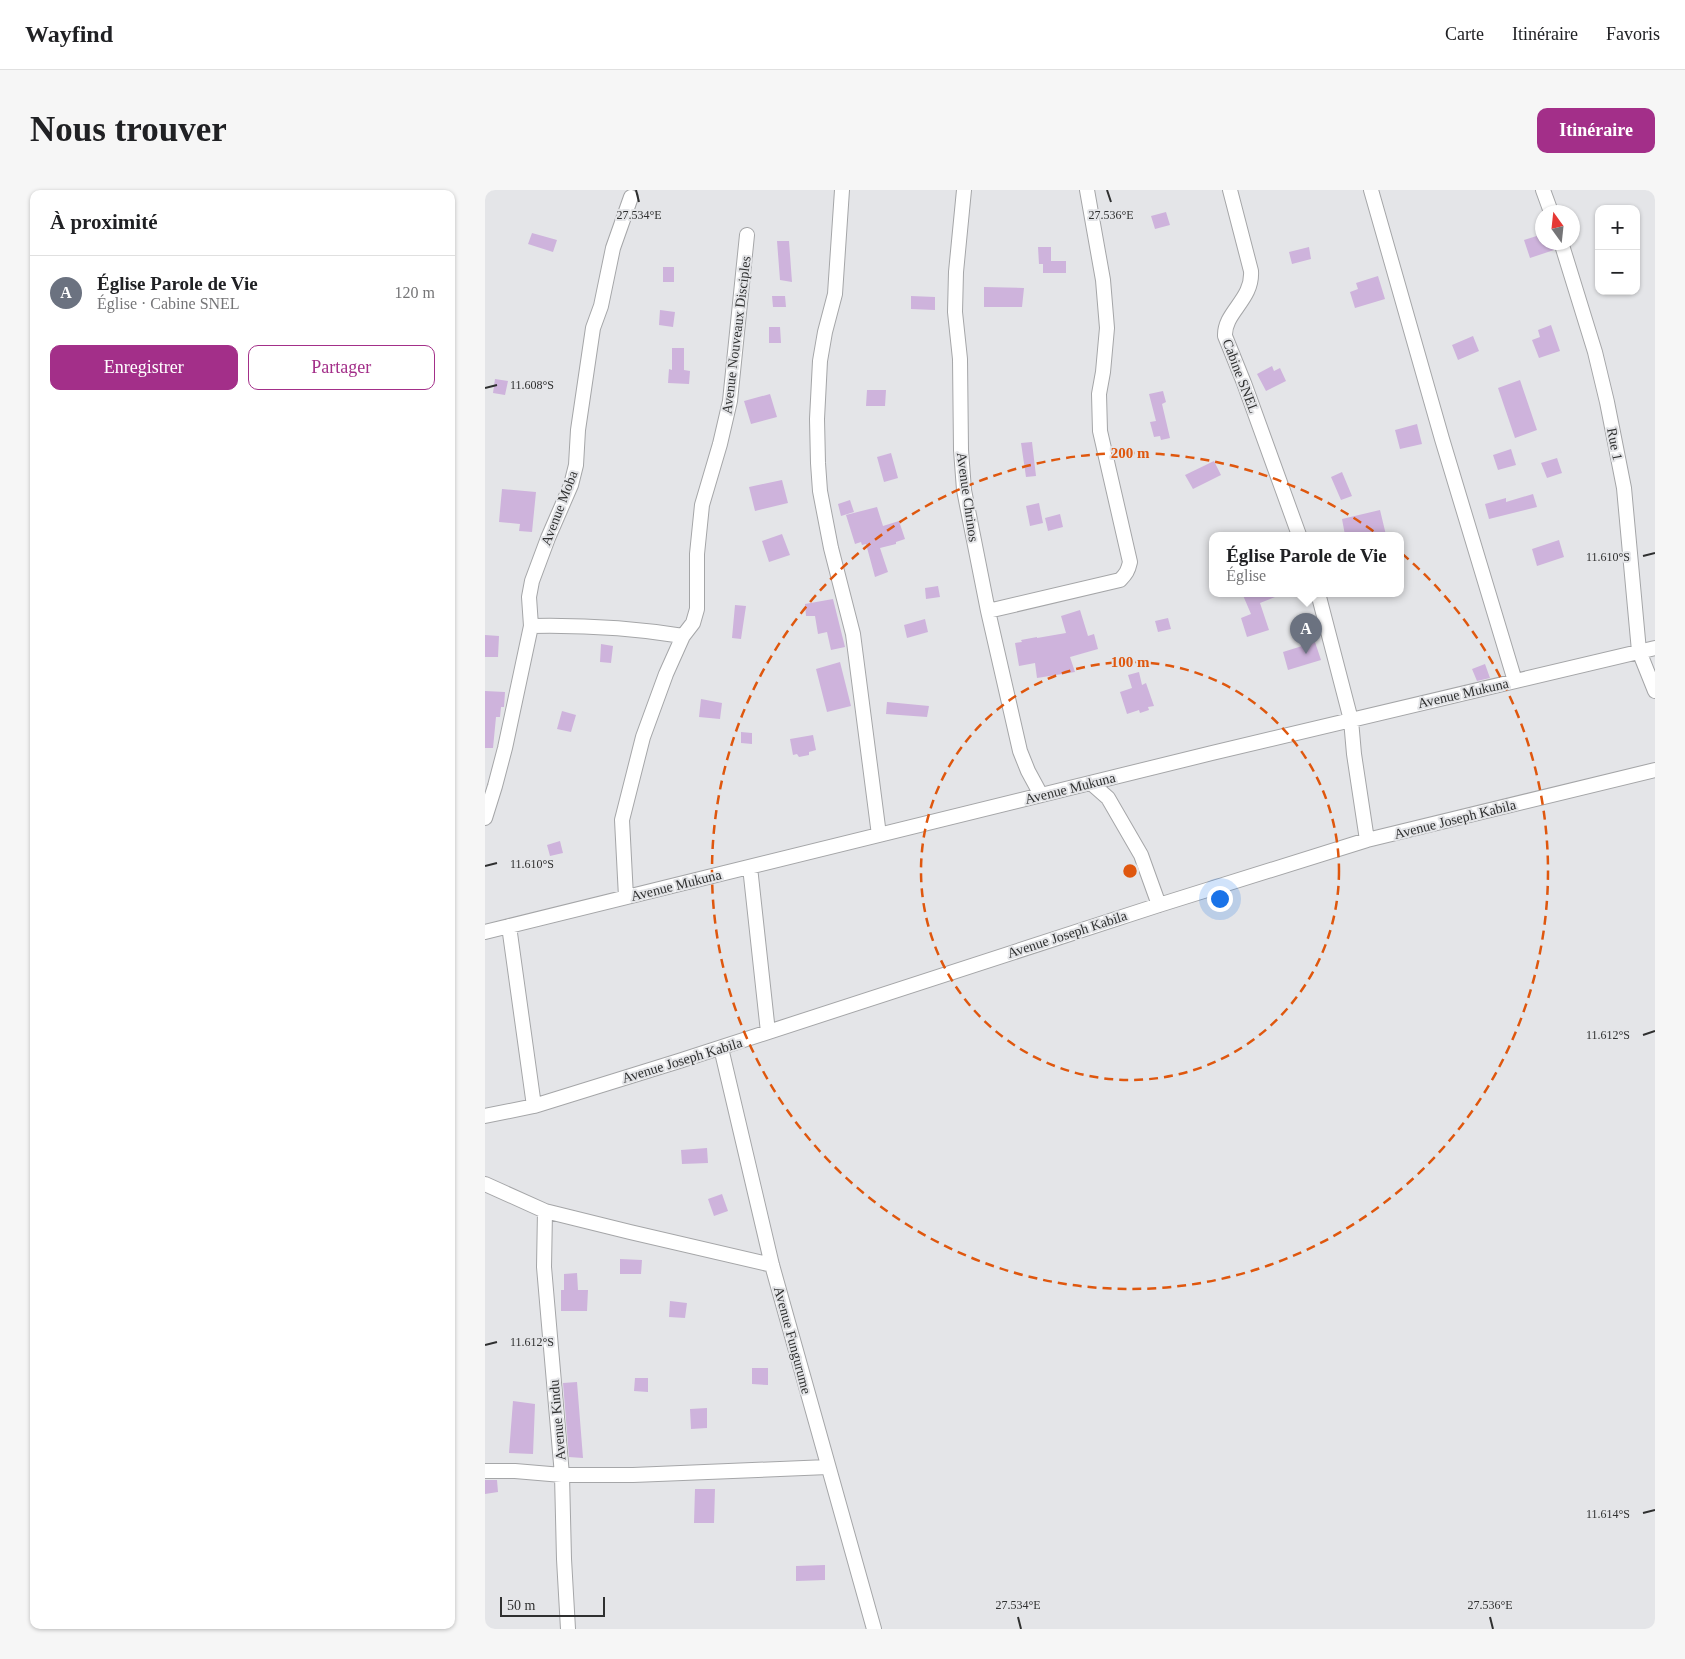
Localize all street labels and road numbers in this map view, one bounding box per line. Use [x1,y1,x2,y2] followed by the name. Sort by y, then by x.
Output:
[719,255,754,415] street label: Avenue Nouveaux Disciples
[1220,337,1262,415] street label: Cabine SNEL
[1604,426,1625,462] street label: Rue 1
[954,451,981,543] street label: Avenue Chrinos
[538,468,581,548] street label: Avenue Moba
[1416,676,1511,711] street label: Avenue Mukuna
[1023,770,1118,807] street label: Avenue Mukuna
[1393,797,1518,842] street label: Avenue Joseph Kabila
[629,867,724,904] street label: Avenue Mukuna
[1005,908,1130,961] street label: Avenue Joseph Kabila
[620,1035,745,1086] street label: Avenue Joseph Kabila
[771,1285,814,1395] street label: Avenue Fungurume
[546,1379,568,1461] street label: Avenue Kindu

